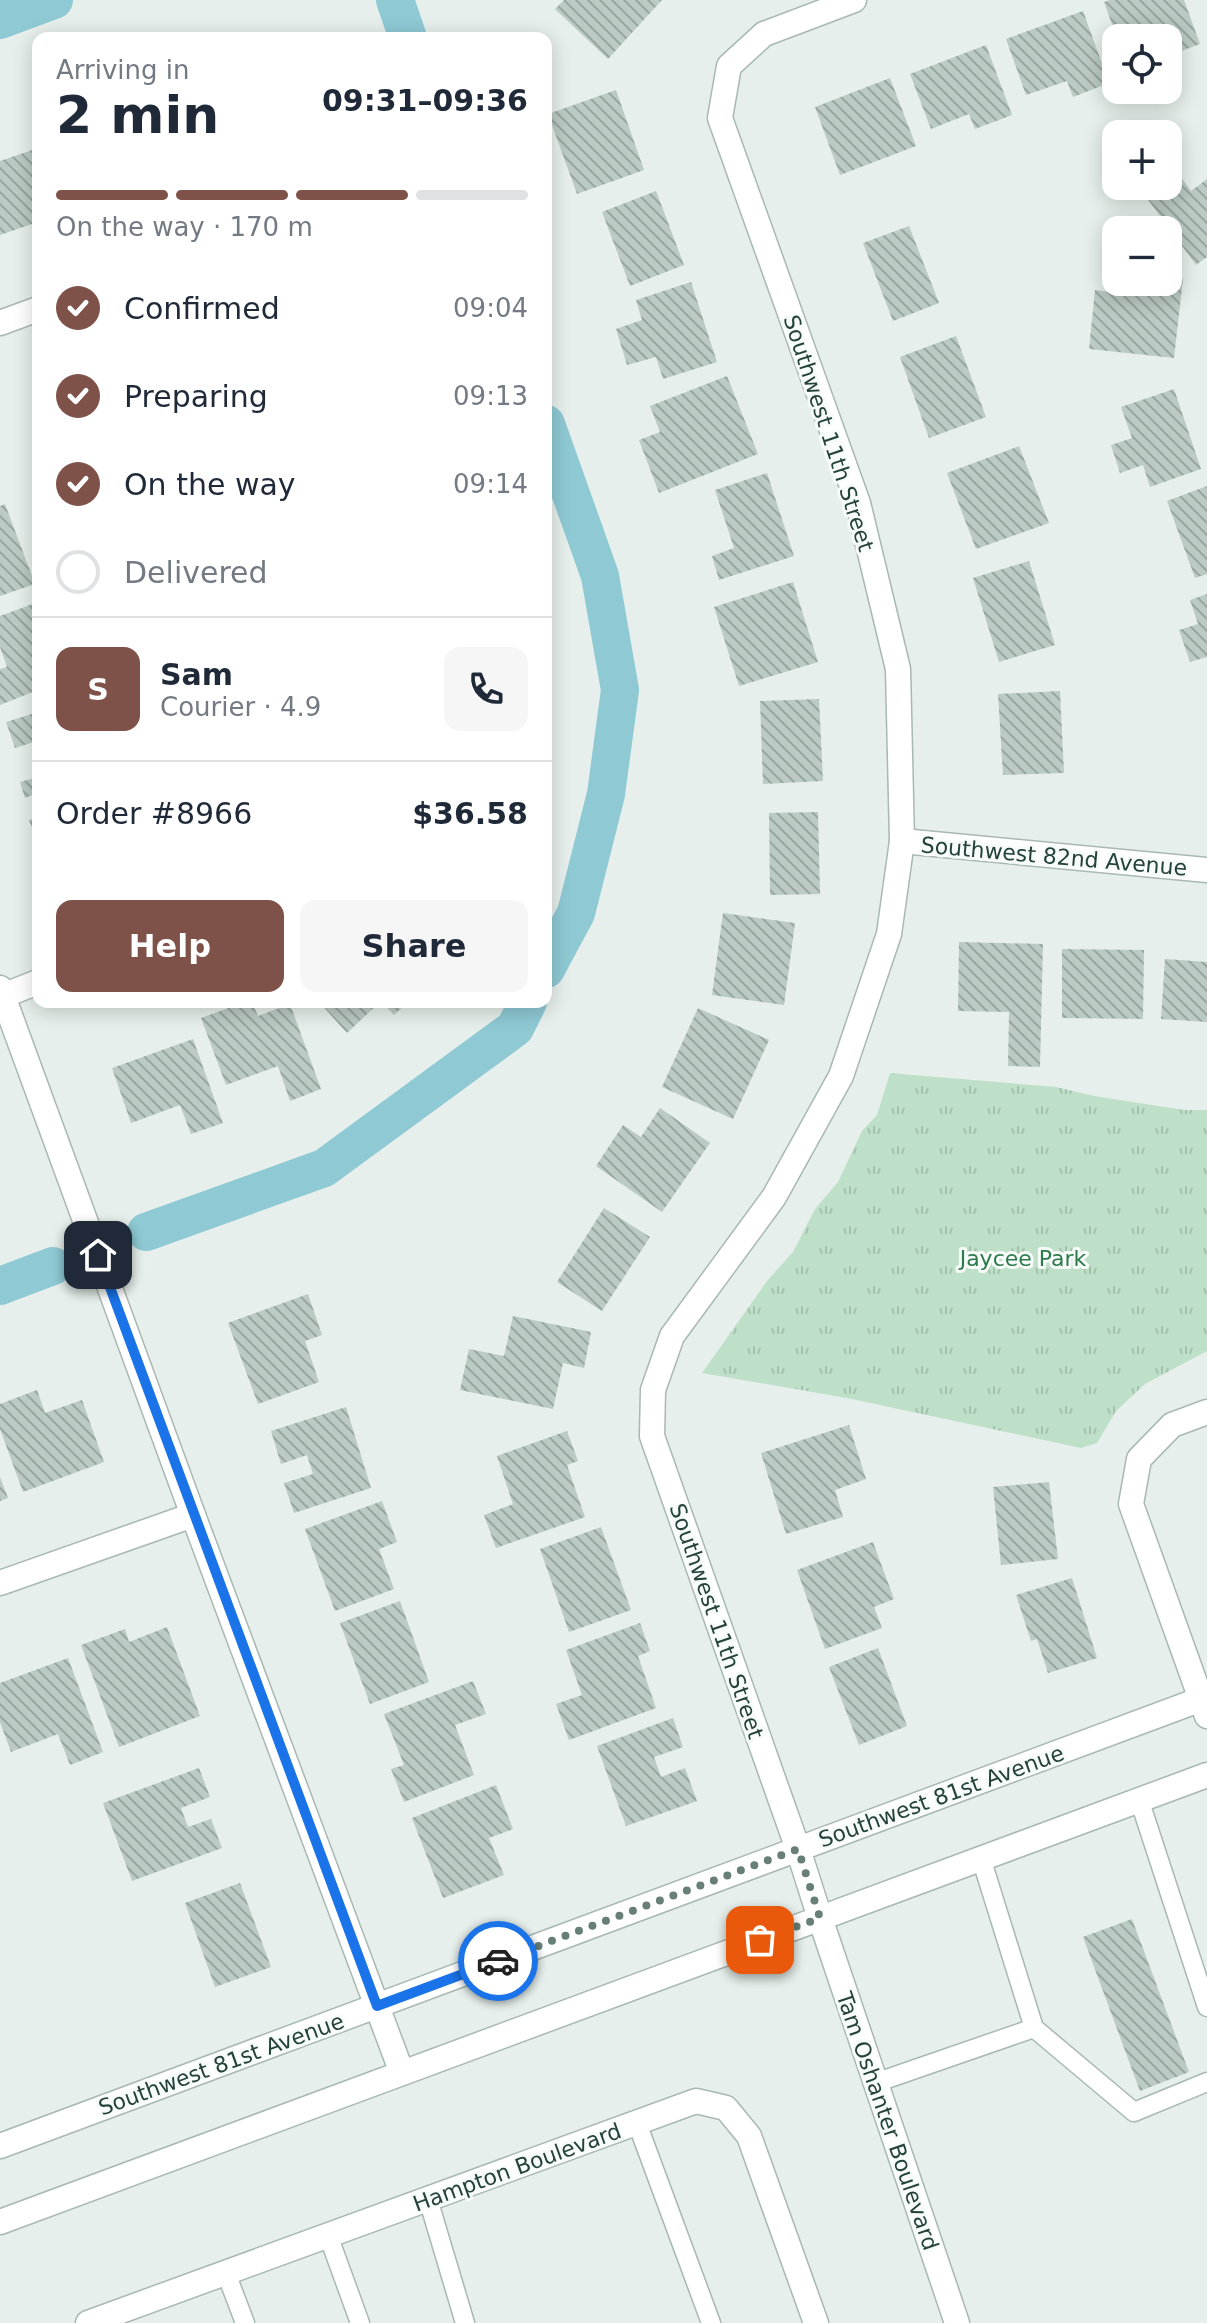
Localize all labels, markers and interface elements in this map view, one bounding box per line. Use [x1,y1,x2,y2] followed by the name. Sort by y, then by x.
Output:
[1102,24,1182,296] map controls
[1102,24,1182,104] button: locate
[56,55,190,85] text: Arriving in
[322,83,528,118] text: 09:31–09:36
[56,85,219,145] text: 2 min
[1102,120,1182,200] button: +
[56,212,313,242] text: On the way · 170 m
[1102,216,1182,296] button: −
[56,286,100,330] icon: check
[124,291,280,326] text: Confirmed
[453,293,528,323] text: 09:04
[778,312,879,555] street label: Southwest 11th Street
[56,374,100,418] icon: check
[124,379,268,414] text: Preparing
[453,381,528,411] text: 09:13
[56,462,100,506] icon: check
[124,467,296,502] text: On the way
[453,469,528,499] text: 09:14
[124,555,268,590] text: Delivered
[444,647,528,731] button: phone
[160,657,233,692] text: Sam
[87,672,109,707] text: S
[160,692,321,722] text: Courier · 4.9
[56,796,252,831] text: Order #8966
[412,796,528,831] text: $36.58
[920,832,1188,881] street label: Southwest 82nd Avenue
[56,900,284,992] button: Help
[300,900,528,992] button: Share
[64,1221,132,1289] pin
[76,1233,120,1277] icon: home
[958,1246,1087,1271] park label: Jaycee Park
[665,1500,769,1742] street label: Southwest 11th Street
[815,1740,1067,1853] street label: Southwest 81st Avenue
[726,1906,794,1974] pin
[738,1918,782,1962] icon: bag
[458,1921,538,2001] courier
[476,1939,520,1983] icon: car
[831,1988,944,2254] street label: Tam Oshanter Boulevard
[95,2008,347,2121] street label: Southwest 81st Avenue
[410,2118,625,2217] street label: Hampton Boulevard

